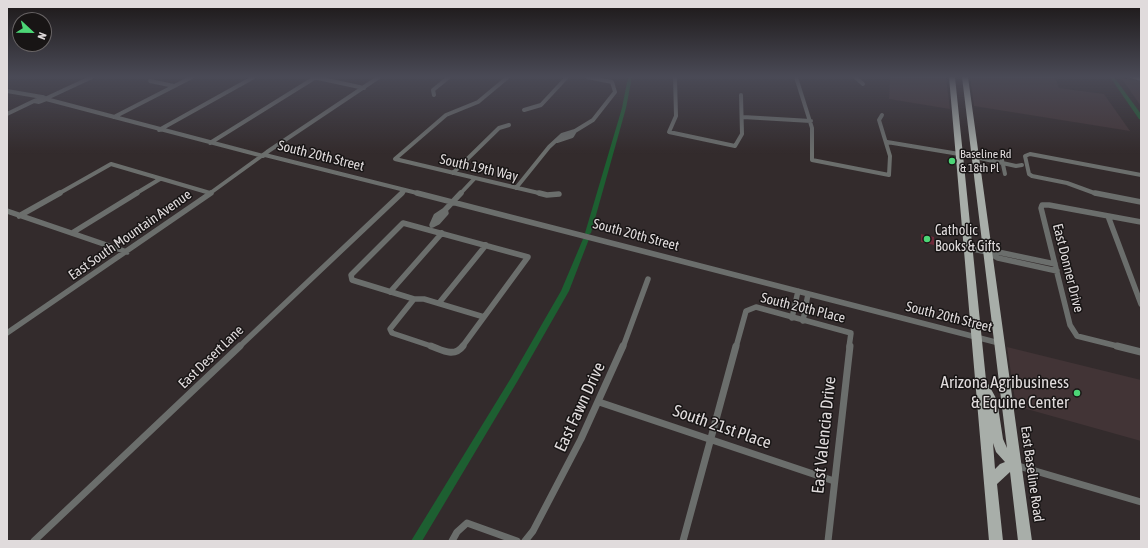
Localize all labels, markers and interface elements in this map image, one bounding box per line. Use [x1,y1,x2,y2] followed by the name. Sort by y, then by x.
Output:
[12,12,52,52] north arrow
[35,31,49,41] text: N
[276,137,366,175] street label: South 20th Street
[960,147,1011,175] place label: Baseline Rd & 18th Pl
[438,151,520,185] street label: South 19th Way
[947,156,957,166] marker: Baseline Rd & 18th Pl
[65,186,195,284] street label: East South Mountain Avenue
[591,215,681,255] street label: South 20th Street
[1049,222,1087,314] street label: East Donner Drive
[935,223,1000,256] place label: Catholic Books & Gifts
[922,234,932,244] marker: Catholic Books & Gifts
[759,289,847,327] street label: South 20th Place
[904,298,994,336] street label: South 20th Street
[175,322,247,392] street label: East Desert Lane
[550,359,610,455] street label: East Fawn Drive
[941,373,1069,413] place label: Arizona Agribusiness & Equine Center
[808,375,840,495] street label: East Valencia Drive
[1072,388,1082,398] marker: Arizona Agribusiness & Equine Center
[670,401,774,453] street label: South 21st Place
[1017,425,1047,523] street label: East Baseline Road

